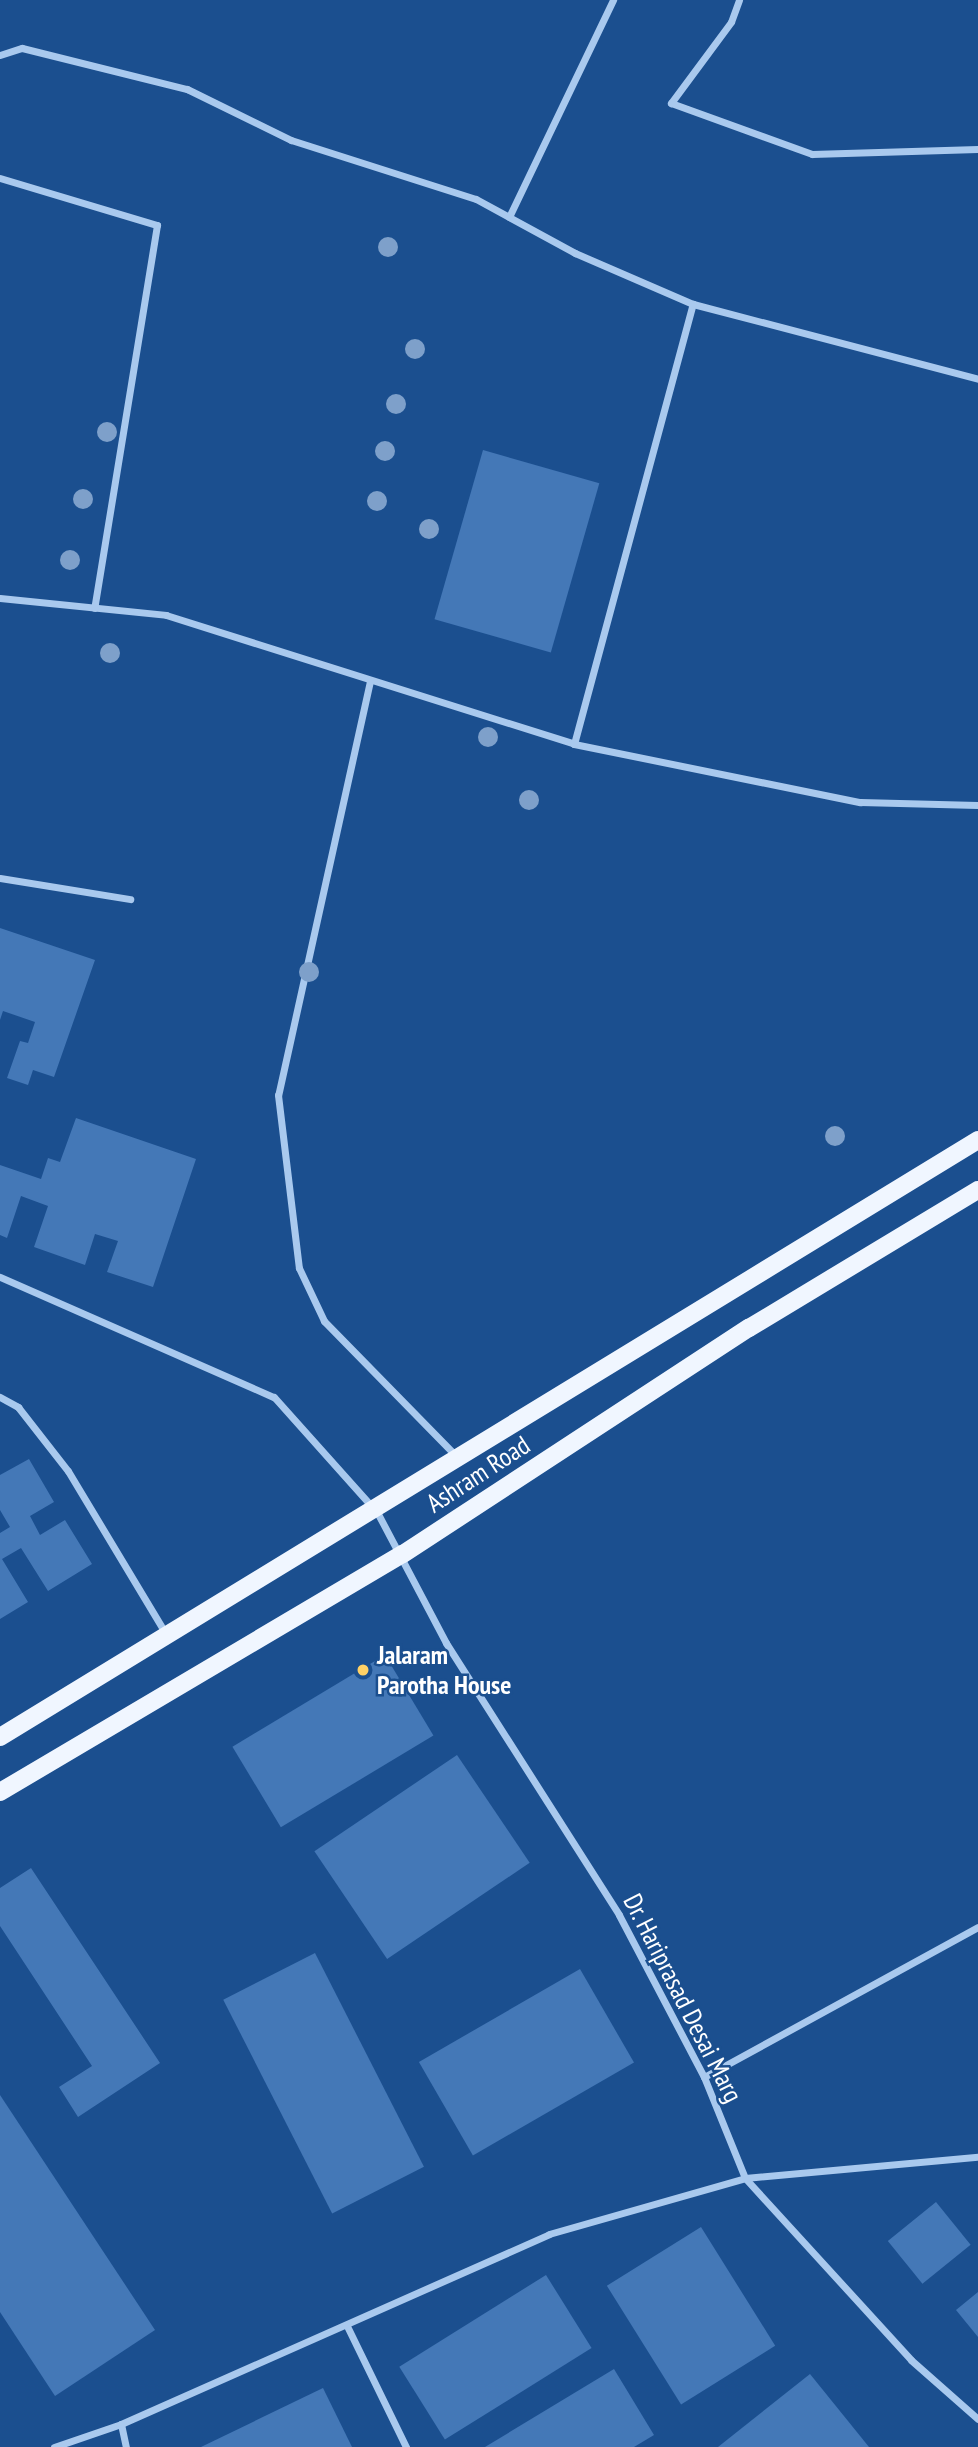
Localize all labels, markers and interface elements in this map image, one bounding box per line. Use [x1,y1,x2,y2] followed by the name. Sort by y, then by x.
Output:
[421,1429,535,1519] street label: Ashram Road
[377,1639,511,1700] place label: Jalaram Parotha House
[355,1662,371,1678] marker: Jalaram Parotha House
[617,1888,749,2108] street label: Dr. Hariprasad Desai Marg

